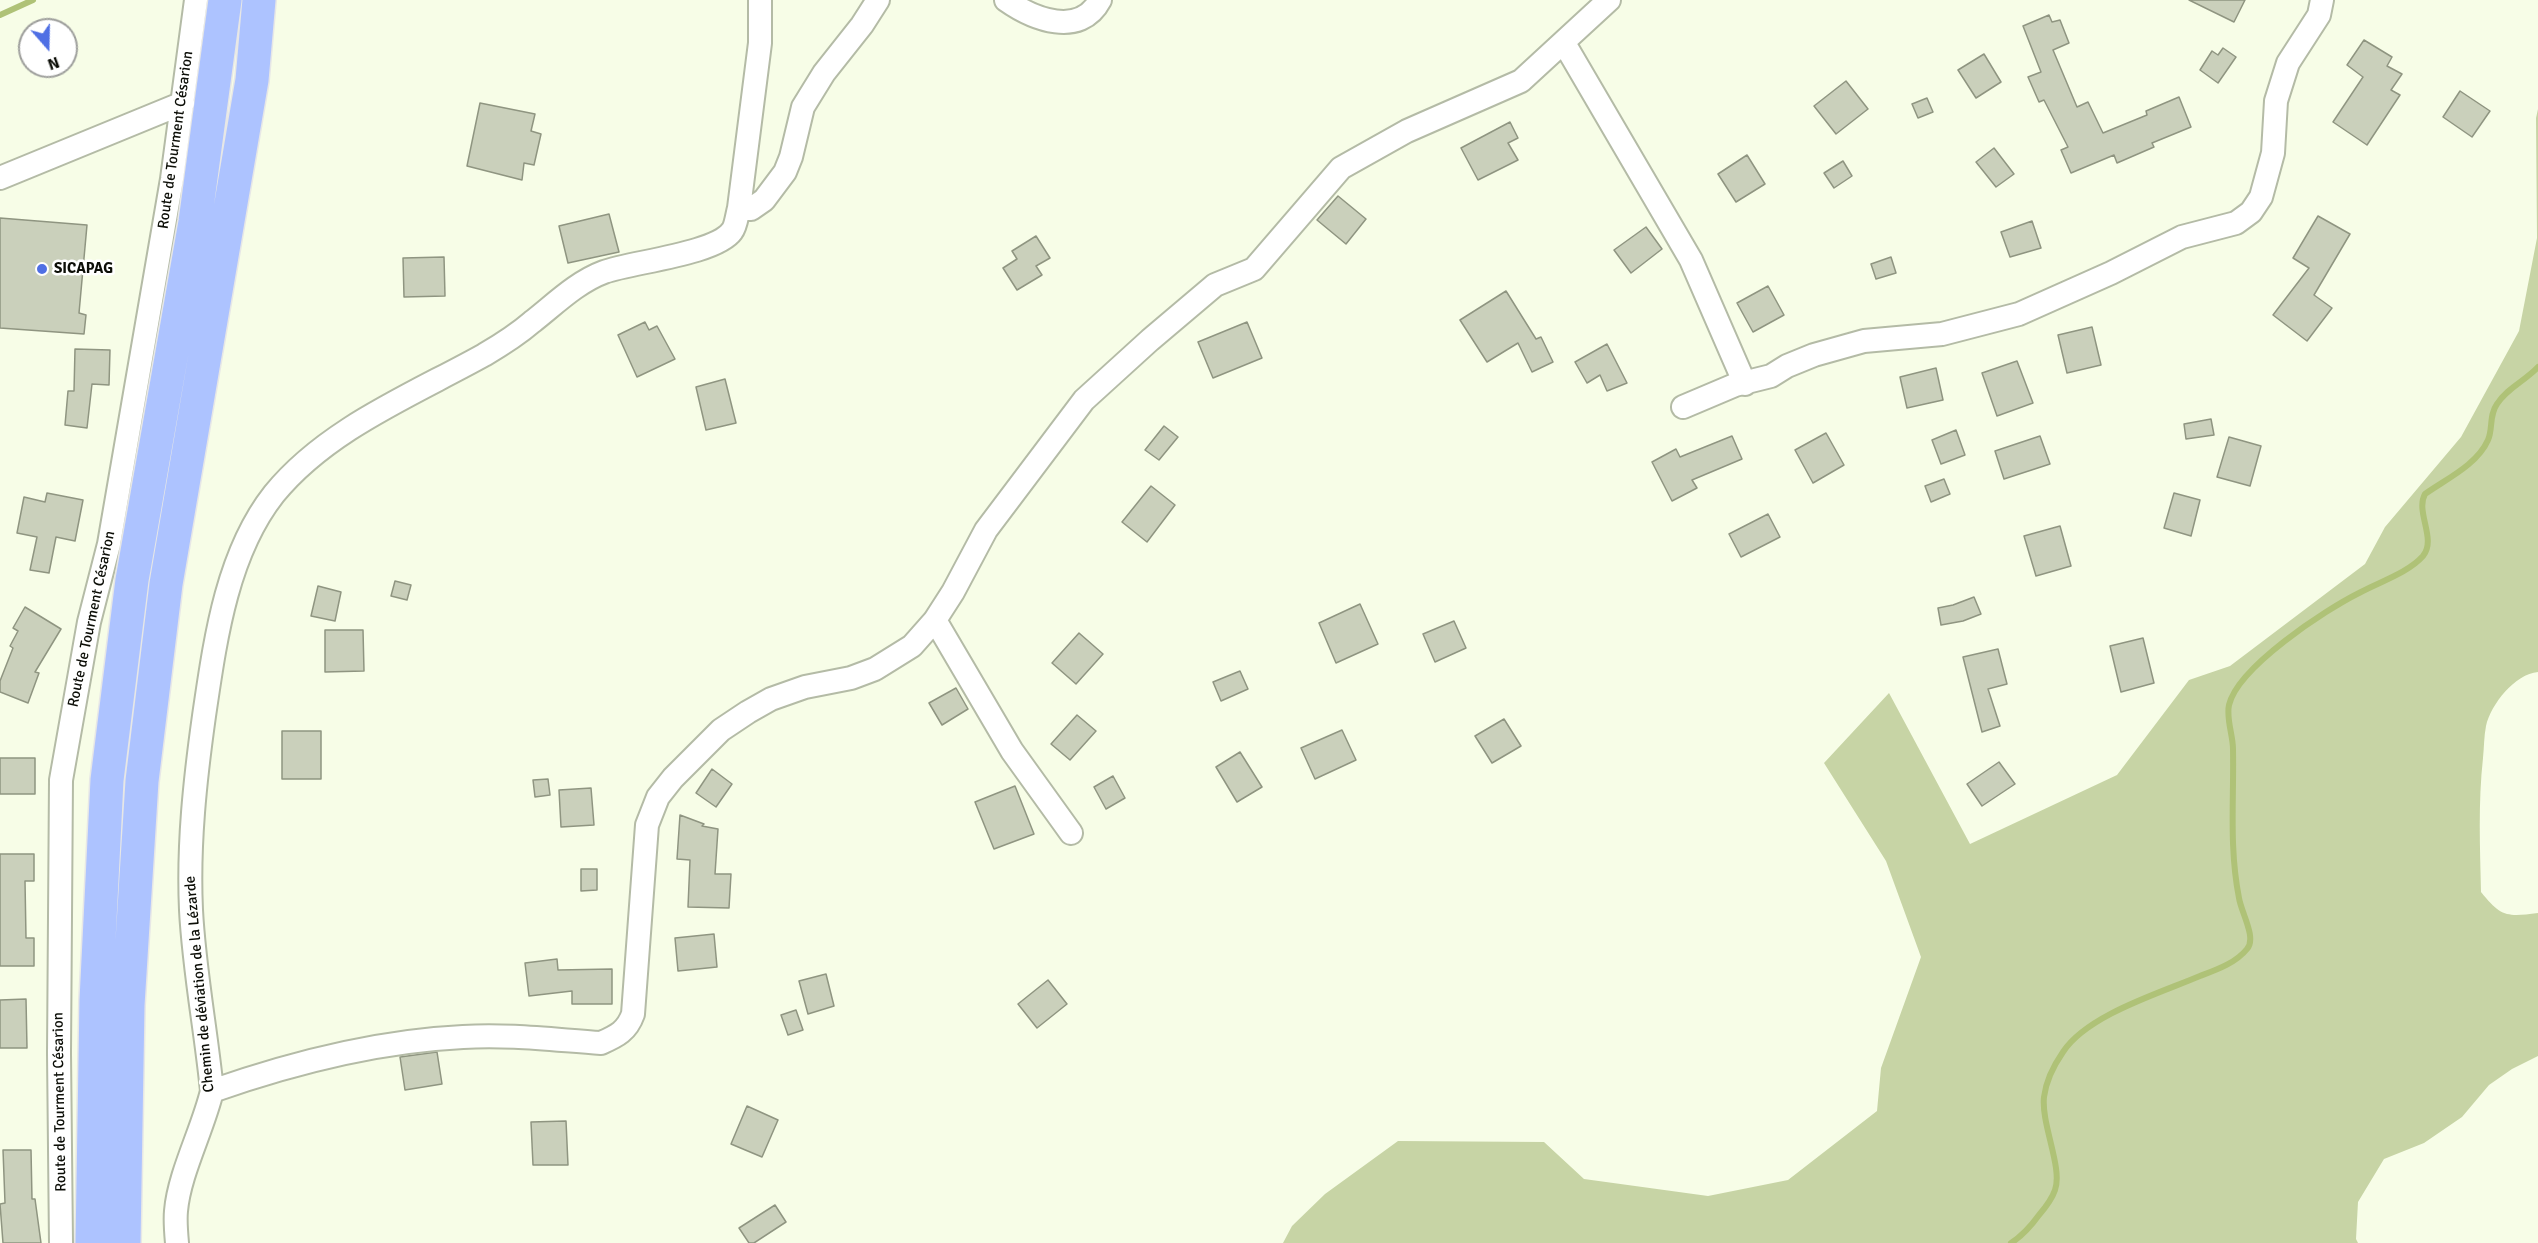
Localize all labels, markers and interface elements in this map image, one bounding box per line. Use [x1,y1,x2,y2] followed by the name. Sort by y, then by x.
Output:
[18,18,78,78] north arrow
[155,50,197,230] street label: Route de Tourment Césarion
[45,52,62,74] text: N
[54,260,113,278] place label: SICAPAG
[35,262,49,276] marker: SICAPAG
[65,529,119,709] street label: Route de Tourment Césarion
[182,875,218,1093] street label: Chemin de déviation de la Lézarde
[49,1012,71,1192] street label: Route de Tourment Césarion

